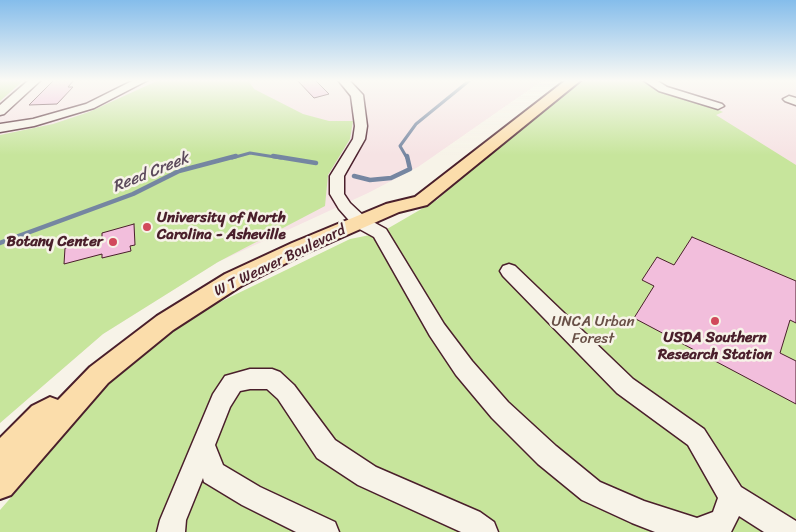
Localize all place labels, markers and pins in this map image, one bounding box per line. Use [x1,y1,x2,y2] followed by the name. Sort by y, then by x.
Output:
[157,209,286,244] place label: University of North Carolina - Asheville
[141,221,153,233] marker: University of North Carolina - Asheville
[7,233,103,251] place label: Botany Center
[107,236,119,248] marker: Botany Center
[709,315,721,327] marker: USDA Southern Research Station
[658,329,772,364] place label: USDA Southern Research Station

